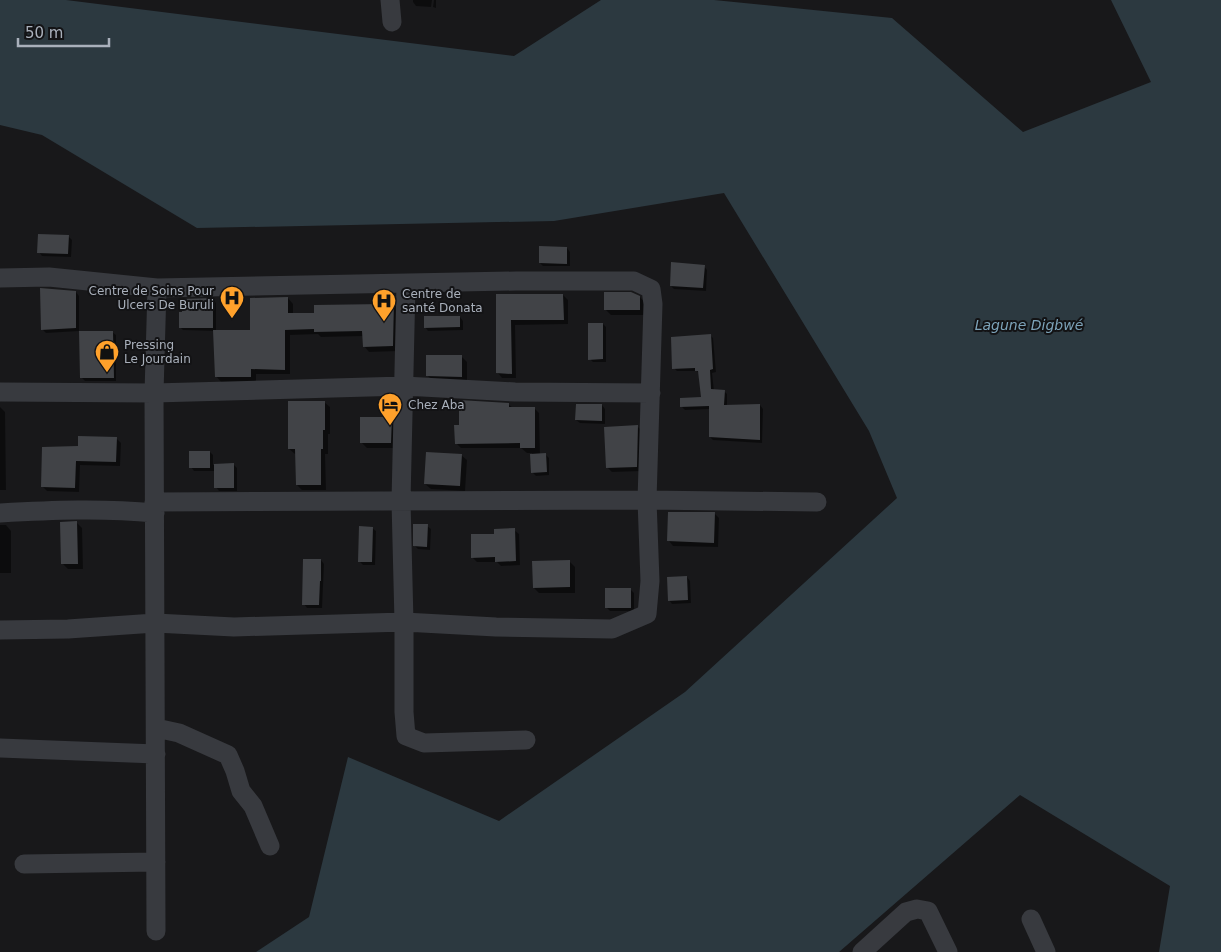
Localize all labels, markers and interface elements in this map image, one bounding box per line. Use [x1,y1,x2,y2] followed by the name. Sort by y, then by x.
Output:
[18,15,109,47] scale bar
[25,24,63,42] text: 50 m
[89,284,214,312] place label: Centre de Soins Pour Ulcers De Buruli
[219,285,245,319] hospital icon: Centre de Soins Pour Ulcers De Buruli
[402,287,483,315] place label: Centre de santé Donata
[371,288,397,322] hospital icon: Centre de santé Donata
[975,317,1084,333] water label: Lagune Digbwé
[124,338,191,366] place label: Pressing Le Jourdain
[94,339,120,373] shop icon: Pressing Le Jourdain
[377,392,403,426] hotel icon: Chez Aba
[408,398,465,412] place label: Chez Aba

